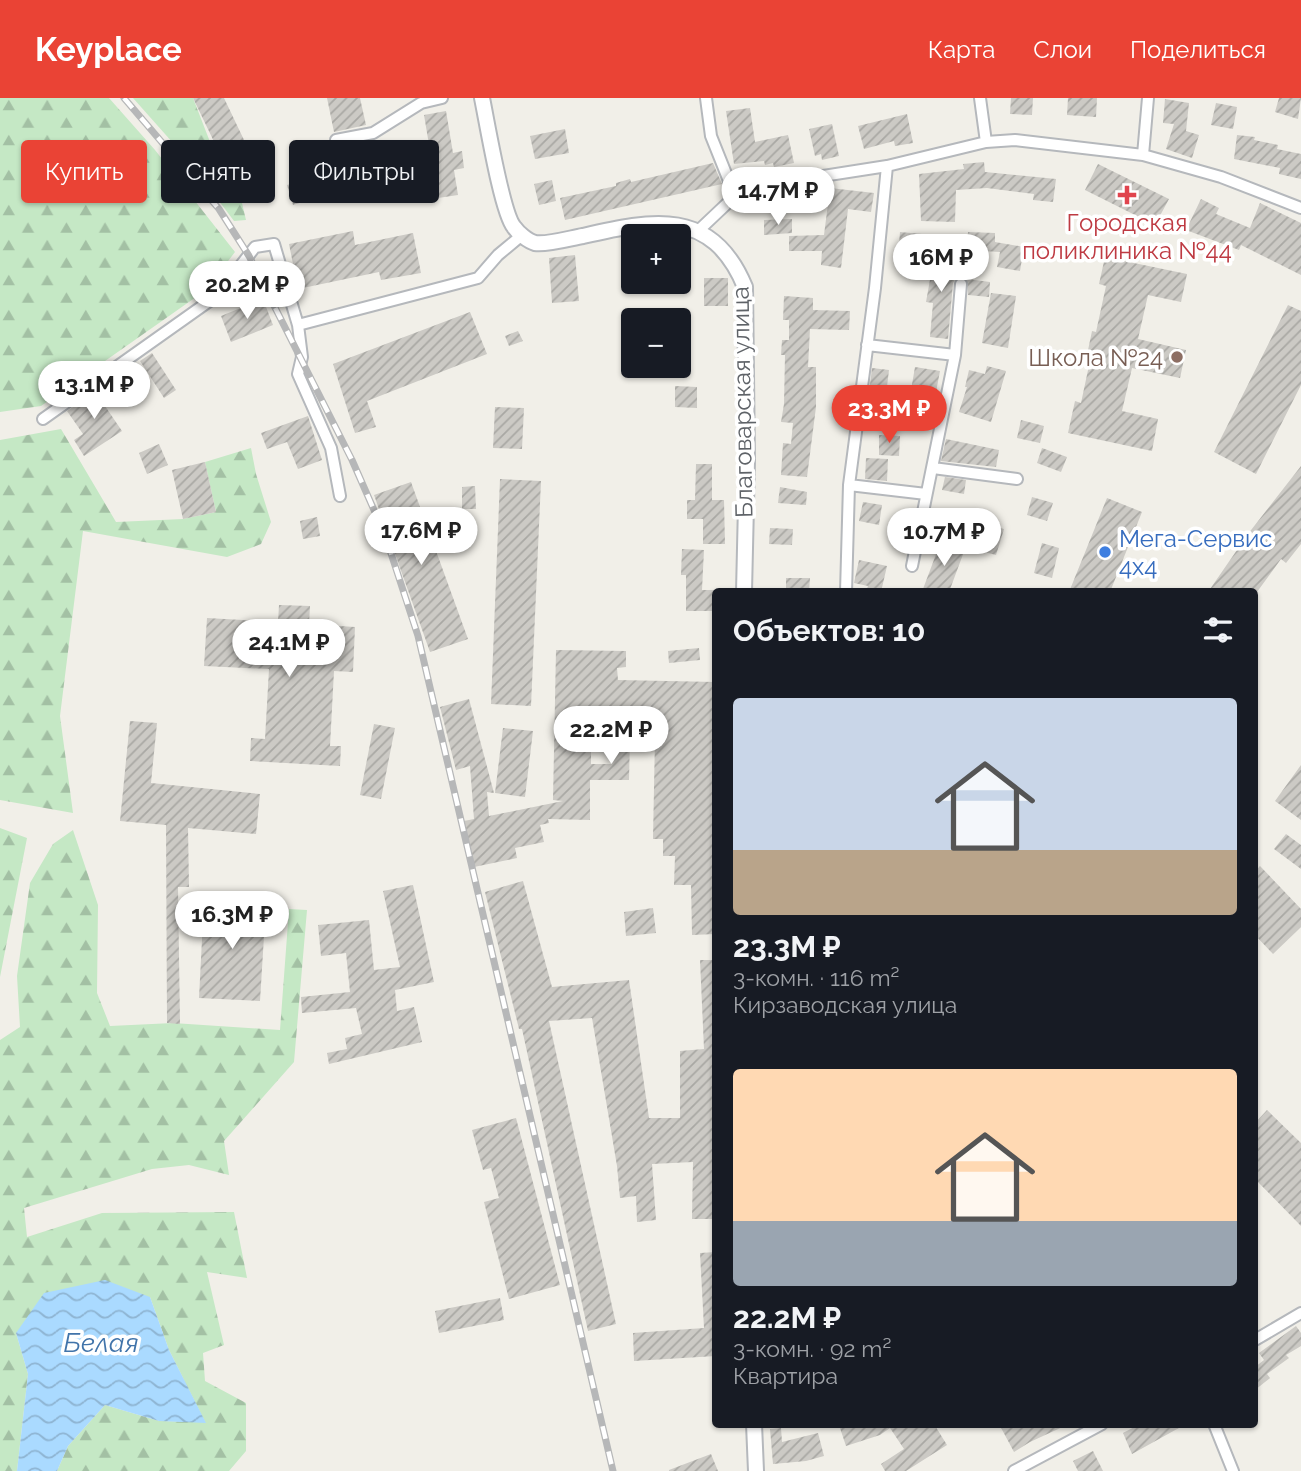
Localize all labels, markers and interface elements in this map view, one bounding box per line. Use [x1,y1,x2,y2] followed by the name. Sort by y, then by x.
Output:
[35,30,182,69] text: Keyplace
[928,35,995,64] text: Карта
[1033,35,1092,64] text: Слои
[1130,35,1266,64] text: Поделиться
[21,140,147,203] chip: Купить
[161,140,275,203] chip: Снять
[289,140,439,203] chip: Фильтры
[713,167,843,227] pin: 14.7M ₽
[738,176,818,203] text: 14.7M ₽
[1117,185,1137,205] marker: Городская поликлиника №44
[1022,208,1232,265] place label: Городская поликлиника №44
[621,224,691,378] map controls
[621,224,691,294] button: +
[892,234,990,294] pin: 16M ₽
[909,243,973,270] text: 16M ₽
[182,262,312,321] pin: 20.2M ₽
[205,270,289,297] text: 20.2M ₽
[725,286,759,518] street label: Благоварская улица
[621,308,691,378] button: −
[1028,343,1163,372] place label: Школа №24
[1169,349,1185,365] marker: Школа №24
[29,362,159,421] pin: 13.1M ₽
[54,370,134,397] text: 13.1M ₽
[824,386,954,445] pin: 23.3M ₽
[848,394,930,421] text: 23.3M ₽
[356,508,486,567] pin: 17.6M ₽
[879,508,1009,568] pin: 10.7M ₽
[381,516,461,543] text: 17.6M ₽
[903,517,985,544] text: 10.7M ₽
[1119,524,1273,581] place label: Мега-Сервис 4х4
[1097,544,1113,560] marker: Мега-Сервис 4х4
[1199,611,1237,649] icon: filters
[733,613,925,648] text: Объектов: 10
[224,620,354,679] pin: 24.1M ₽
[248,628,330,655] text: 24.1M ₽
[546,706,676,766] pin: 22.2M ₽
[570,715,652,742] text: 22.2M ₽
[922,743,1048,869] icon: home
[167,892,297,951] pin: 16.3M ₽
[191,900,273,927] text: 16.3M ₽
[733,929,841,964] text: 23.3M ₽
[733,964,899,991] text: 3-комн. · 116 m²
[733,991,957,1018] text: Кирзаводская улица
[922,1114,1048,1240] icon: home
[733,1300,841,1335] text: 22.2M ₽
[64,1328,138,1358] water label: Белая
[733,1335,891,1362] text: 3-комн. · 92 m²
[733,1362,838,1389] text: Квартира

